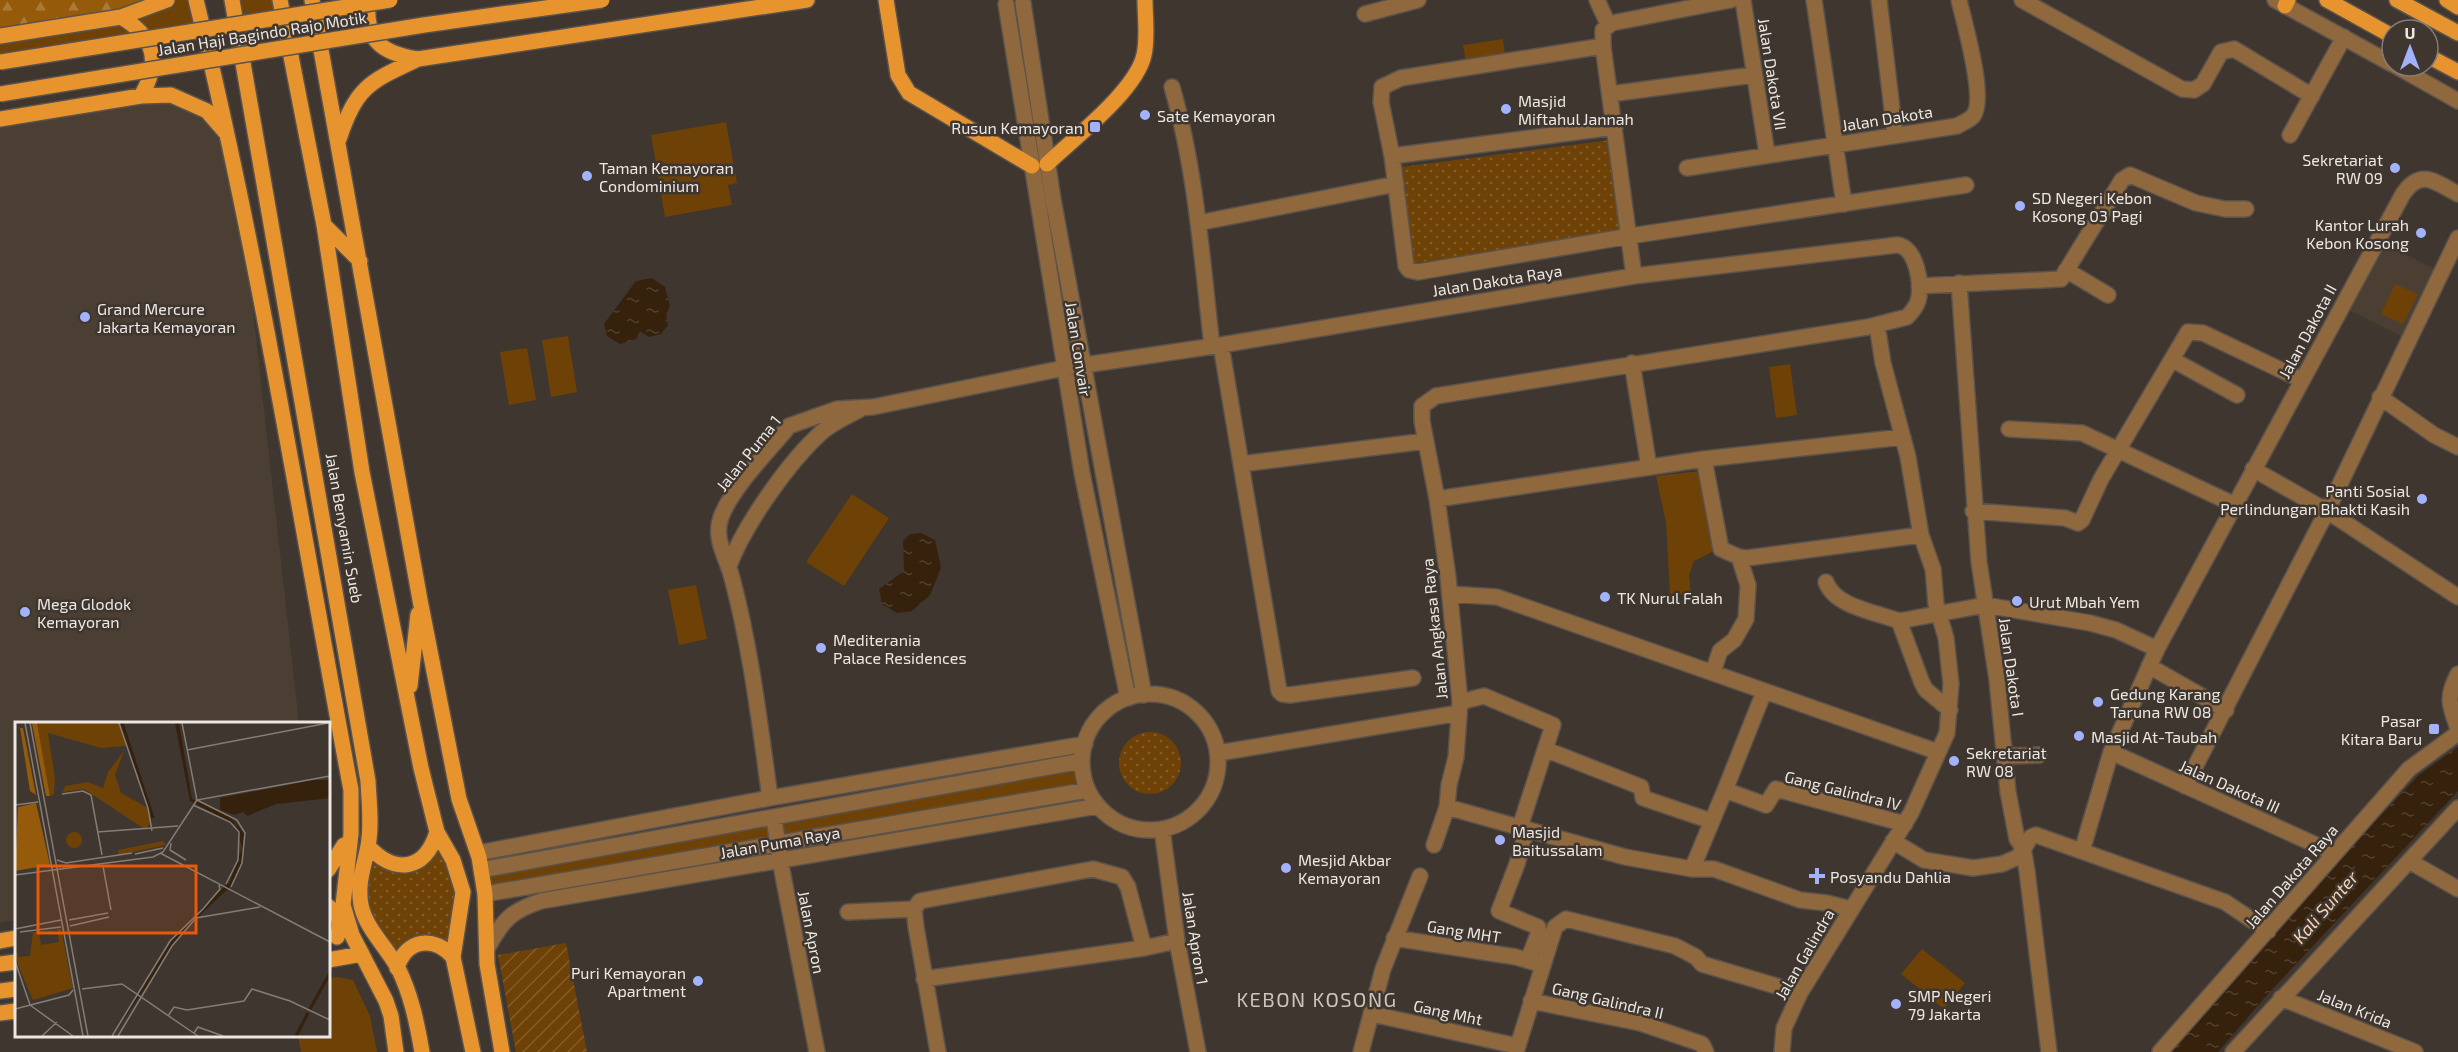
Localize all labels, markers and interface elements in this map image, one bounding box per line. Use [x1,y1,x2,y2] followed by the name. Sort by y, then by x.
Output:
[156,7,368,60] street label: Jalan Haji Bagindo Rajo Motik
[1755,17,1791,131] street label: Jalan Dakota VII
[2380,18,2440,78] north arrow
[2405,23,2415,42] text: U
[1518,91,1634,128] place label: Masjid Miftahul Jannah
[1840,101,1934,135] street label: Jalan Dakota
[1499,102,1513,116] marker: Masjid Miftahul Jannah
[1157,106,1276,125] place label: Sate Kemayoran
[1138,108,1152,122] marker: Sate Kemayoran
[951,118,1083,137] place label: Rusun Kemayoran
[1088,120,1102,134] marker: Rusun Kemayoran
[2302,150,2383,187] place label: Sekretariat RW 09
[599,158,734,195] place label: Taman Kemayoran Condominium
[2388,161,2402,175] marker: Sekretariat RW 09
[580,169,594,183] marker: Taman Kemayoran Condominium
[2032,188,2152,225] place label: SD Negeri Kebon Kosong 03 Pagi
[2013,199,2027,213] marker: SD Negeri Kebon Kosong 03 Pagi
[2306,215,2409,252] place label: Kantor Lurah Kebon Kosong
[2414,226,2428,240] marker: Kantor Lurah Kebon Kosong
[1431,260,1563,300] street label: Jalan Dakota Raya
[2274,281,2340,381] street label: Jalan Dakota II
[97,299,236,336] place label: Grand Mercure Jakarta Kemayoran
[1062,300,1096,398] street label: Jalan Convair
[78,310,92,324] marker: Grand Mercure Jakarta Kemayoran
[712,411,784,495] street label: Jalan Puma 1
[322,451,368,605] street label: Jalan Benyamin Sueb
[2220,481,2410,518] place label: Panti Sosial Perlindungan Bhakti Kasih
[2415,492,2429,506] marker: Panti Sosial Perlindungan Bhakti Kasih
[1417,558,1451,700] street label: Jalan Angkasa Raya
[1617,588,1723,607] place label: TK Nurul Falah
[1598,590,1612,604] marker: TK Nurul Falah
[2029,592,2140,611] place label: Urut Mbah Yem
[37,594,131,631] place label: Mega Glodok Kemayoran
[2010,594,2024,608] marker: Urut Mbah Yem
[18,605,32,619] marker: Mega Glodok Kemayoran
[1996,616,2028,718] street label: Jalan Dakota I
[833,630,967,667] place label: Mediterania Palace Residences
[814,641,828,655] marker: Mediterania Palace Residences
[2110,684,2220,721] place label: Gedung Karang Taruna RW 08
[2091,695,2105,709] marker: Gedung Karang Taruna RW 08
[2341,711,2423,748] place label: Pasar Kitara Baru
[15,722,330,1037] inset map
[2427,722,2441,736] marker: Pasar Kitara Baru
[2091,727,2217,747] place label: Masjid At-Taubah
[2072,729,2086,743] marker: Masjid At-Taubah
[1966,743,2047,780] place label: Sekretariat RW 08
[1947,754,1961,768] marker: Sekretariat RW 08
[2177,755,2283,817] street label: Jalan Dakota III
[1783,766,1903,814] street label: Gang Galindra IV
[2241,820,2341,932] street label: Jalan Dakota Raya
[719,822,841,862] street label: Jalan Puma Raya
[1512,822,1602,859] place label: Masjid Baitussalam
[1493,833,1507,847] marker: Masjid Baitussalam
[1298,850,1392,887] place label: Mesjid Akbar Kemayoran
[1279,861,1293,875] marker: Mesjid Akbar Kemayoran
[2288,866,2363,948] water label: Kali Sunter
[1808,867,1826,885] marker: Posyandu Dahlia
[1830,867,1951,886] place label: Posyandu Dahlia
[795,889,829,975] street label: Jalan Apron
[1179,890,1213,986] street label: Jalan Apron 1
[1770,905,1838,1003] street label: Jalan Galindra
[1426,916,1502,946] street label: Gang MHT
[571,963,686,1000] place label: Puri Kemayoran Apartment
[691,974,705,988] marker: Puri Kemayoran Apartment
[1550,978,1666,1022] street label: Gang Galindra II
[2315,985,2395,1031] street label: Jalan Krida
[1908,986,1991,1023] place label: SMP Negeri 79 Jakarta
[1236,987,1398,1011] district label: KEBON KOSONG
[1412,995,1484,1029] street label: Gang Mht
[1889,997,1903,1011] marker: SMP Negeri 79 Jakarta

